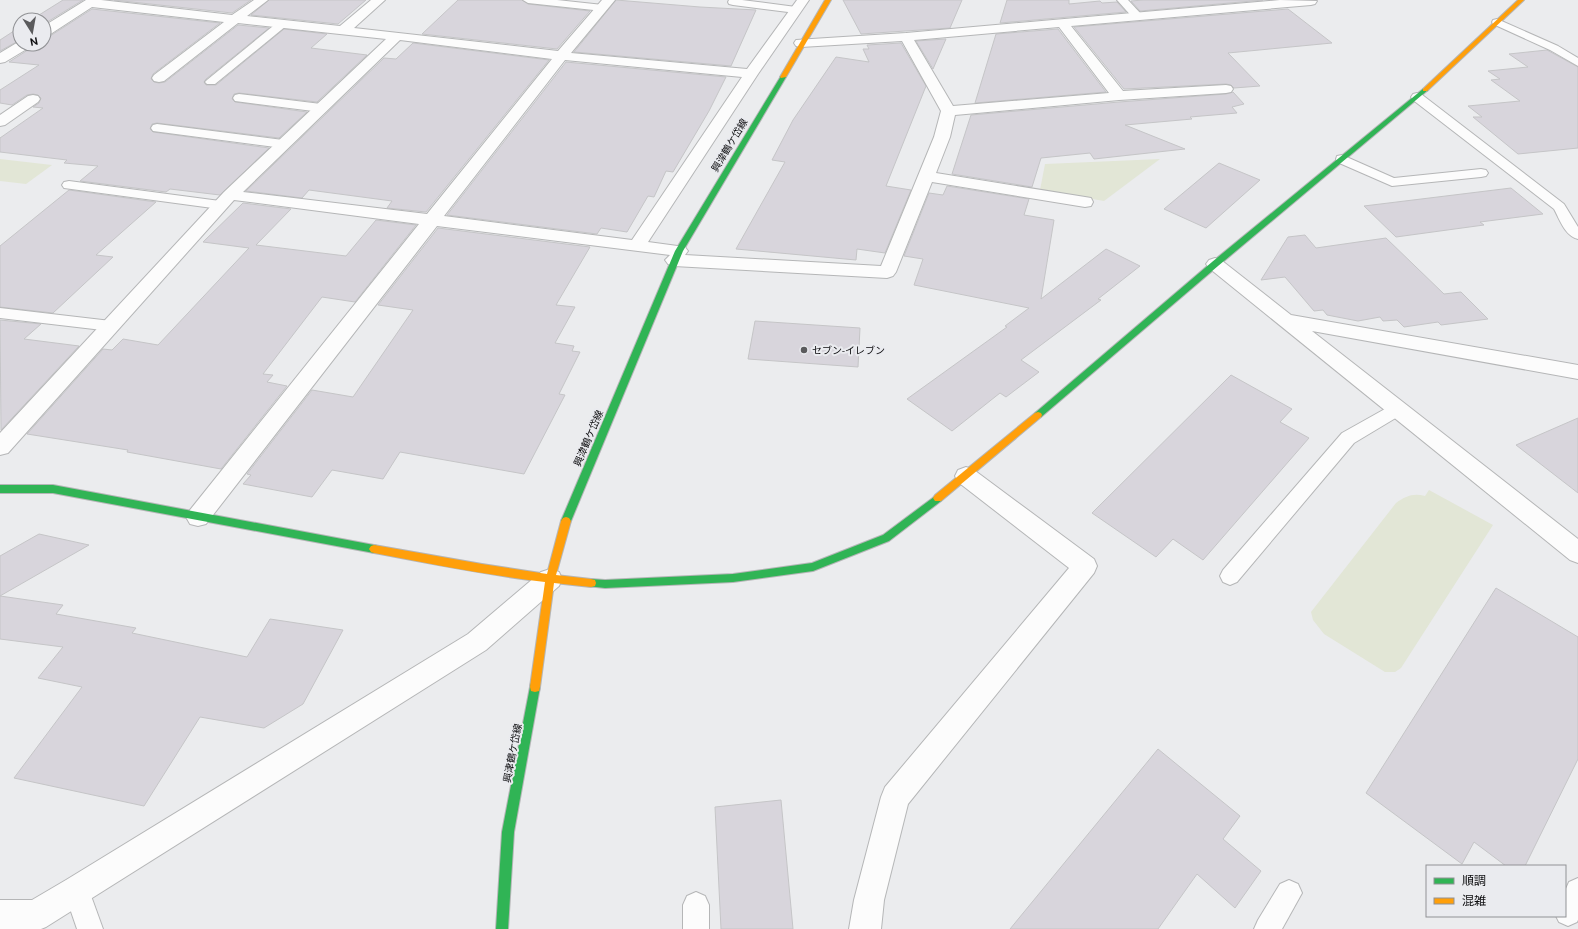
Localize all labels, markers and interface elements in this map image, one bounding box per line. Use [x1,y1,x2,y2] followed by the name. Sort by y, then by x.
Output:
[12,12,52,52] north arrow
[29,35,39,48] text: N
[709,117,750,174] street label: 興津鶴ケ岱線
[799,345,809,355] marker: セブン-イレブン
[812,345,885,356] place label: セブン-イレブン
[572,408,605,468] street label: 興津鶴ケ岱線
[501,723,524,784] street label: 興津鶴ケ岱線
[1426,865,1566,917] legend
[1462,874,1486,887] text: 順調
[1462,894,1486,907] text: 混雑

